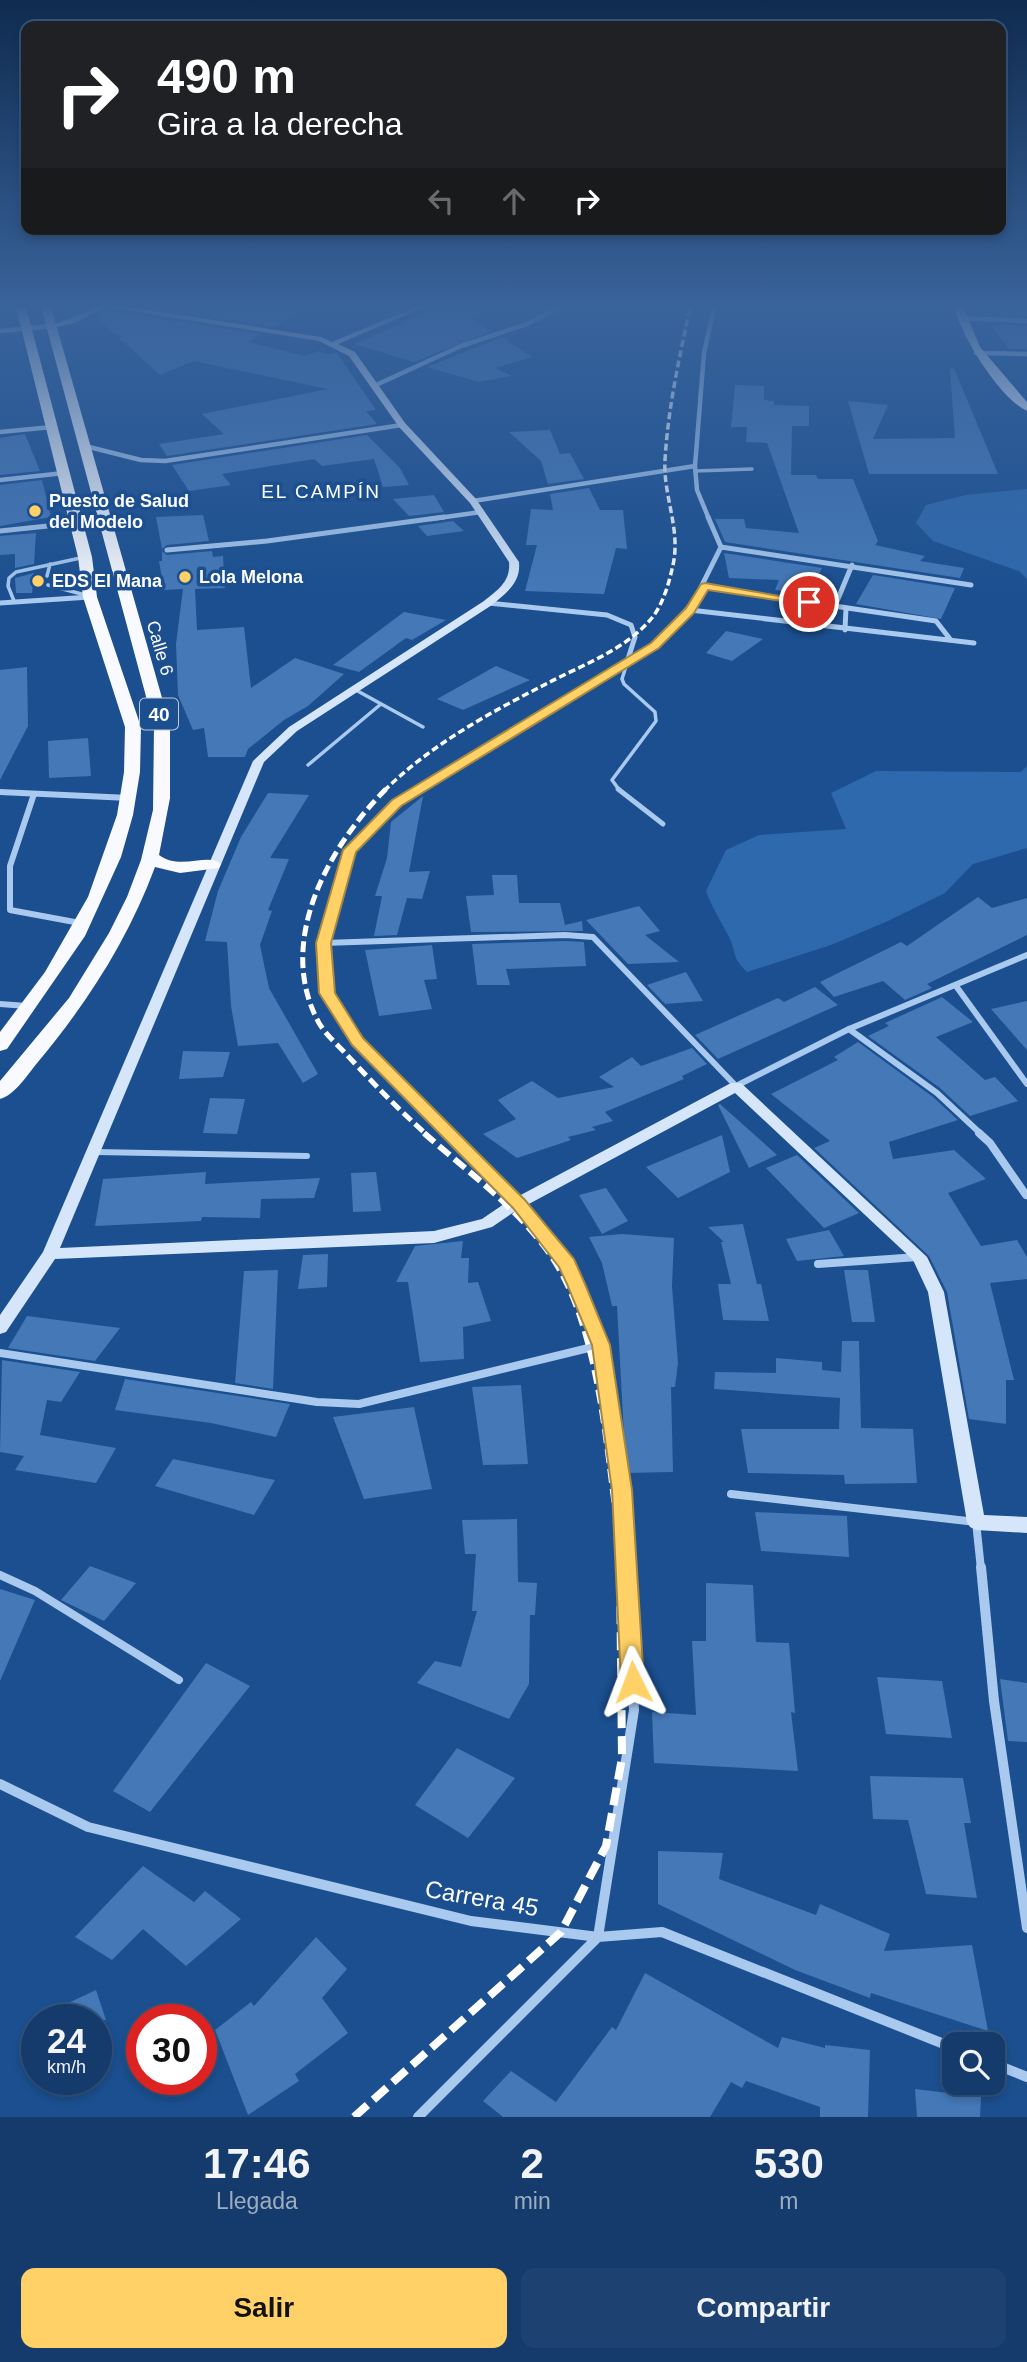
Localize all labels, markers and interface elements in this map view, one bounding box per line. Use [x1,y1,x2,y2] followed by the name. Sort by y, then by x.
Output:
[42,49,133,140] icon: right
[157,49,296,103] text: 490 m
[157,106,402,142] text: Gira a la derecha
[422,182,460,220] icon: left
[495,182,533,220] icon: ahead
[568,182,606,220] icon: right
[261,481,381,502] district label: EL CAMPÍN
[49,491,189,532] place label: Puesto de Salud del Modelo
[27,503,43,519] marker: Puesto de Salud del Modelo
[199,567,304,587] place label: Lola Melona
[177,569,193,585] marker: Lola Melona
[52,571,163,591] place label: EDS El Mana
[779,572,839,632] pin
[30,573,46,589] marker: EDS El Mana
[790,583,828,621] icon: arrive
[143,618,177,678] street label: Calle 6
[140,698,178,730] road number: 40
[596,1645,670,1719] position arrow
[423,1875,541,1921] street label: Carrera 45
[126,2004,217,2095] speed limit sign: 30
[47,2021,86,2060] text: 24
[942,2032,1005,2095] map controls
[942,2032,1005,2095] button: search
[47,2057,86,2077] text: km/h
[203,2140,311,2187] text: 17:46
[520,2140,544,2187] text: 2
[754,2140,824,2187] text: 530
[216,2188,298,2214] text: Llegada
[514,2188,551,2214] text: min
[779,2188,798,2214] text: m
[21,2268,507,2348] button: Salir
[521,2268,1006,2348] button: Compartir

